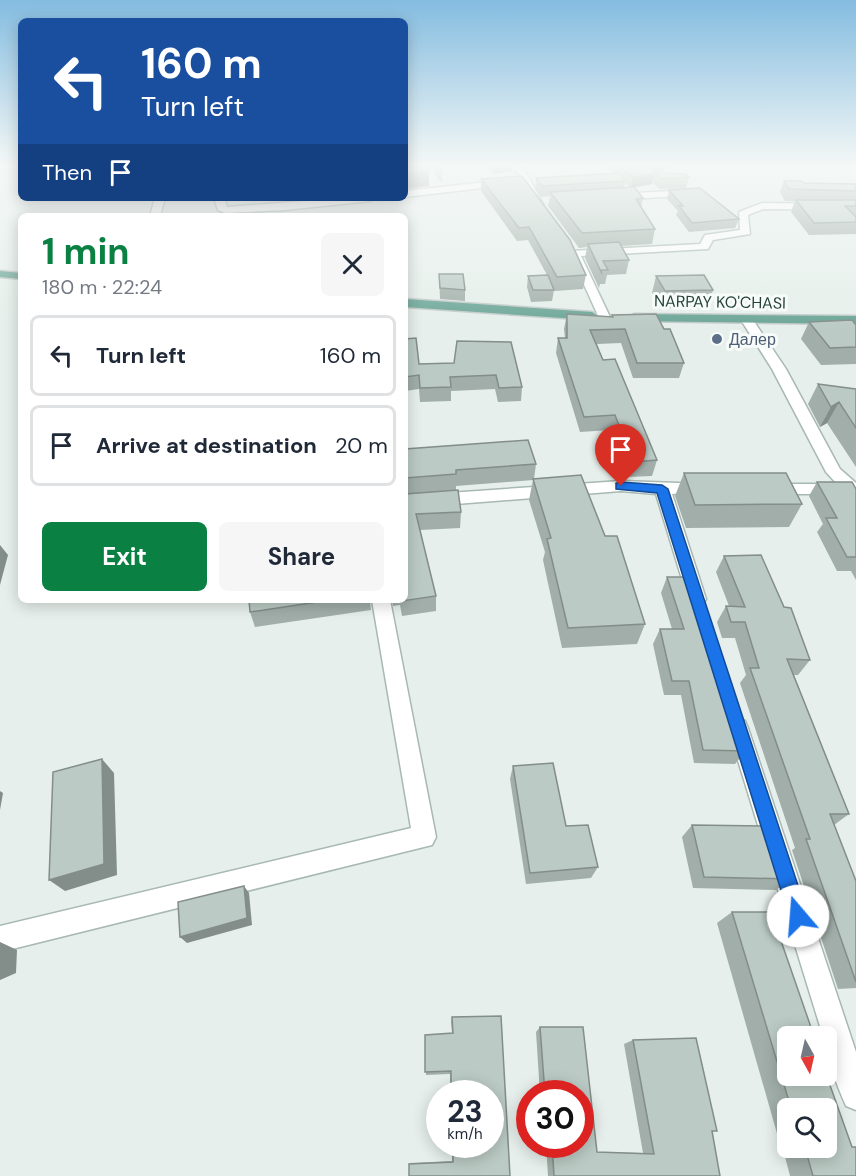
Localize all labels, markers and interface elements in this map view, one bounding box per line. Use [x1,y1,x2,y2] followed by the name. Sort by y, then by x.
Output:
[141,36,262,91] text: 160 m
[42,42,120,120] icon: left
[141,89,244,124] text: Turn left
[104,156,137,189] icon: arrive
[42,158,92,187] text: Then
[42,228,130,275] text: 1 min
[321,233,384,296] button: close
[42,274,162,300] text: 180 m · 22:24
[654,290,786,314] street label: NARPAY KO'CHASI
[729,329,776,350] place label: Далер
[710,332,724,346] marker: Далер
[45,339,78,372] icon: left
[96,341,186,370] text: Turn left
[320,341,381,370] text: 160 m
[595,424,646,486] pin
[45,429,78,462] icon: arrive
[96,431,317,460] text: Arrive at destination
[335,431,388,460] text: 20 m
[604,433,637,466] icon: arrive
[42,522,207,591] button: Exit
[219,522,384,591] button: Share
[766,884,830,948] position arrow
[777,1026,837,1086] north arrow
[777,1026,837,1158] map controls
[516,1080,594,1158] speed limit sign: 30
[447,1092,483,1131] text: 23
[777,1098,837,1158] button: search
[447,1124,483,1144] text: km/h

